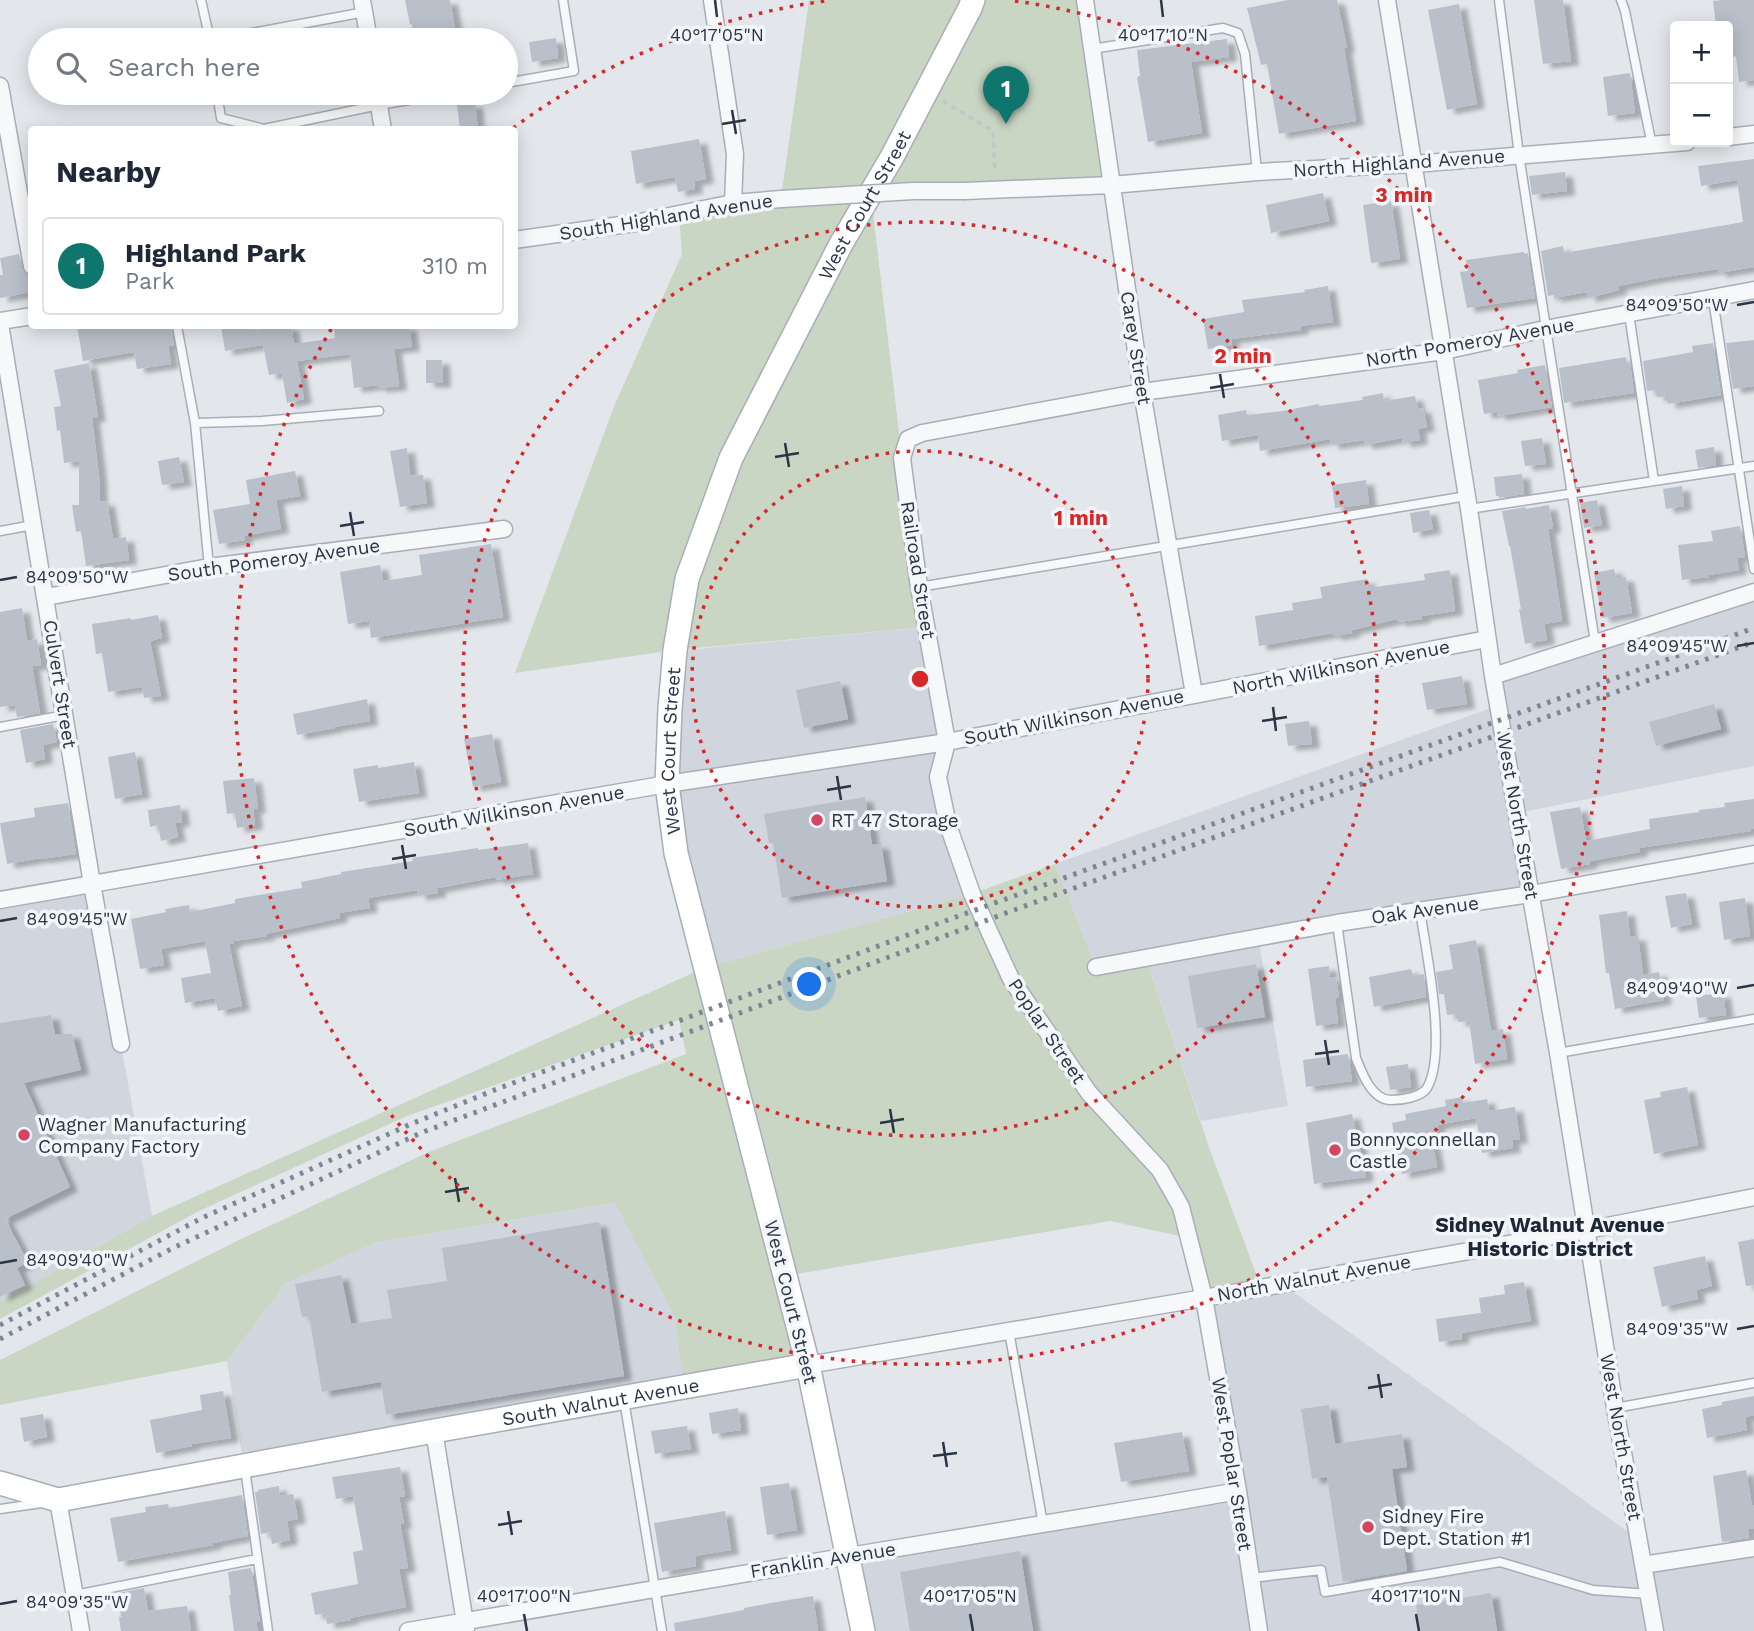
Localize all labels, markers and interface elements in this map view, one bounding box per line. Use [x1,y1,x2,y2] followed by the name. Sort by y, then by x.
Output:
[1670,21,1733,147] map controls
[1670,21,1733,84] button: +
[670,24,764,45] text: 40°17'05"N
[1118,24,1208,45] text: 40°17'10"N
[28,28,518,105] search box
[52,48,90,86] icon: search
[108,52,260,82] text: Search here
[983,66,1029,124] pin: 1
[1670,84,1733,147] button: −
[813,126,915,284] street label: West Court Street
[1292,144,1506,182] street label: North Highland Avenue
[56,154,161,189] text: Nearby
[1375,182,1433,207] text: 3 min
[558,189,774,245] street label: South Highland Avenue
[125,238,306,268] text: Highland Park
[76,253,86,280] text: 1
[422,253,488,280] text: 310 m
[125,268,174,295] text: Park
[1116,290,1156,406] street label: Carey Street
[1625,294,1729,315] text: 84°09'50"W
[1364,312,1576,372] street label: North Pomeroy Avenue
[1214,343,1272,368] text: 2 min
[896,499,940,641] street label: Railroad Street
[1054,505,1108,530] text: 1 min
[166,534,382,586] street label: South Pomeroy Avenue
[25,566,129,587] text: 84°09'50"W
[38,618,82,750] street label: Culvert Street
[1230,635,1452,699] street label: North Wilkinson Avenue
[1626,635,1728,656] text: 84°09'45"W
[655,666,685,836] street label: West Court Street
[908,667,932,691] centre of rings
[962,684,1186,750] street label: South Wilkinson Avenue
[1492,731,1544,901] street label: West North Street
[402,780,626,842] street label: South Wilkinson Avenue
[831,809,959,832] place label: RT 47 Storage
[809,812,825,828] marker: RT 47 Storage
[1370,891,1480,929] street label: Oak Avenue
[26,908,128,929] text: 84°09'45"W
[792,967,826,1001] your location
[1003,974,1091,1088] street label: Poplar Street
[1626,977,1728,998] text: 84°09'40"W
[38,1113,247,1158] place label: Wagner Manufacturing Company Factory
[16,1127,32,1143] marker: Wagner Manufacturing Company Factory
[1349,1128,1497,1173] place label: Bonnyconnellan Castle
[1327,1142,1343,1158] marker: Bonnyconnellan Castle
[1435,1212,1665,1261] district label: Sidney Walnut Avenue Historic District
[760,1218,822,1386] street label: West Court Street
[26,1249,128,1270] text: 84°09'40"W
[1215,1250,1413,1306] street label: North Walnut Avenue
[1626,1318,1728,1339] text: 84°09'35"W
[1595,1352,1647,1522] street label: West North Street
[500,1373,701,1430] street label: South Walnut Avenue
[1207,1376,1257,1552] street label: West Poplar Street
[1382,1505,1531,1550] place label: Sidney Fire Dept. Station #1
[1360,1519,1376,1535] marker: Sidney Fire Dept. Station #1
[749,1537,897,1583] street label: Franklin Avenue
[477,1585,571,1606] text: 40°17'00"N
[923,1585,1017,1606] text: 40°17'05"N
[1371,1585,1461,1606] text: 40°17'10"N
[26,1591,128,1612] text: 84°09'35"W

